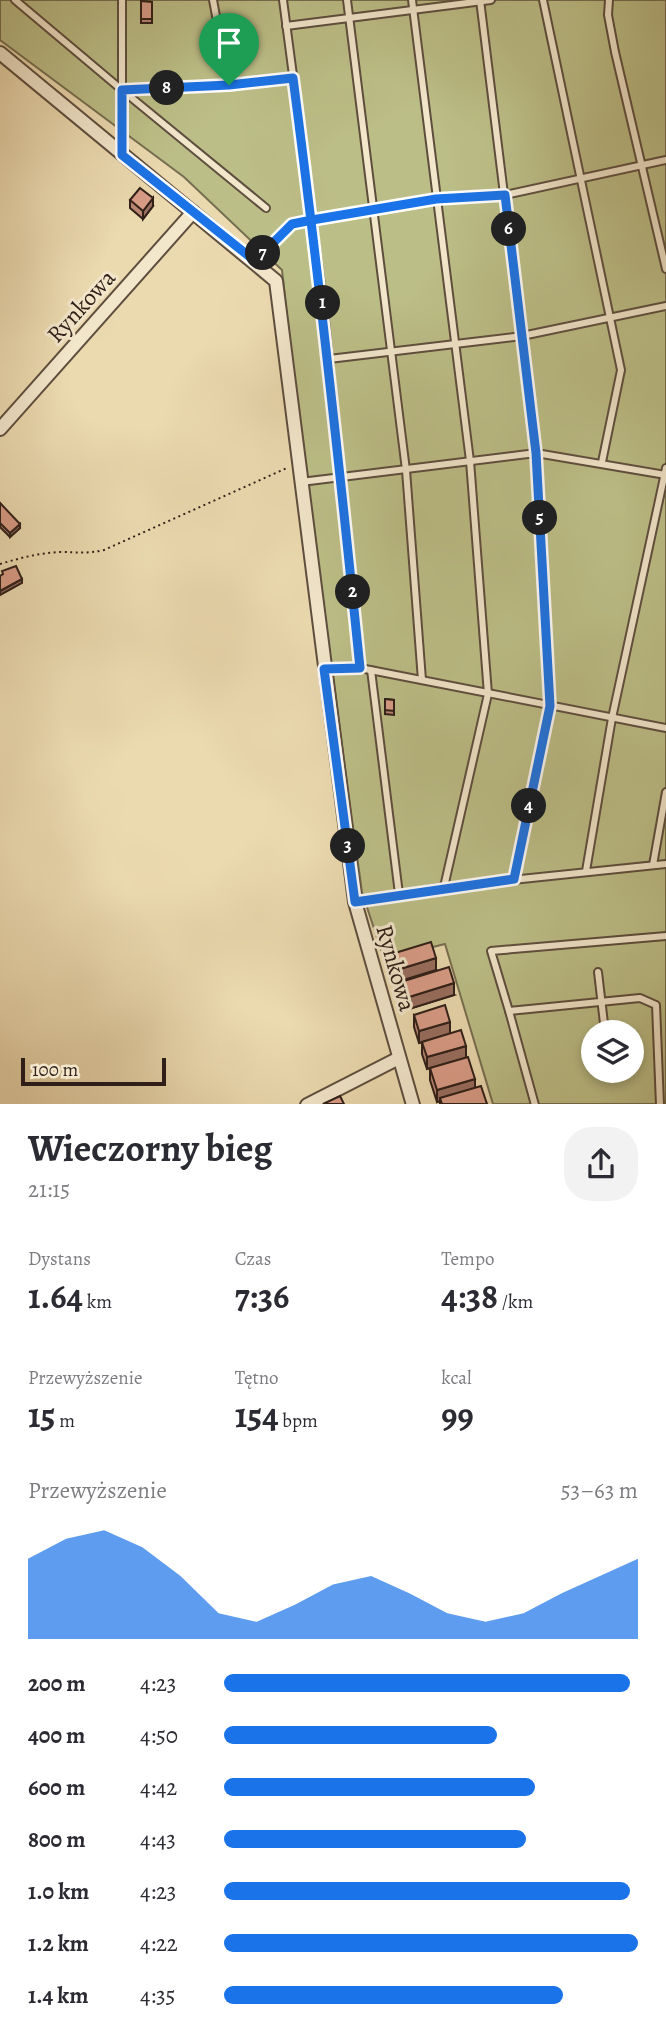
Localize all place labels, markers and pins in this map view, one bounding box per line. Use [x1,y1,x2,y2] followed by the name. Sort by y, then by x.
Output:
[199,13,259,85] pin
[150,70,184,106] pin: 8
[491,212,526,246] pin: 6
[246,236,280,270] pin: 7
[306,286,340,320] pin: 1
[522,500,558,536] pin: 5
[336,574,370,610] pin: 2
[512,788,546,824] pin: 4
[330,828,366,864] pin: 3

